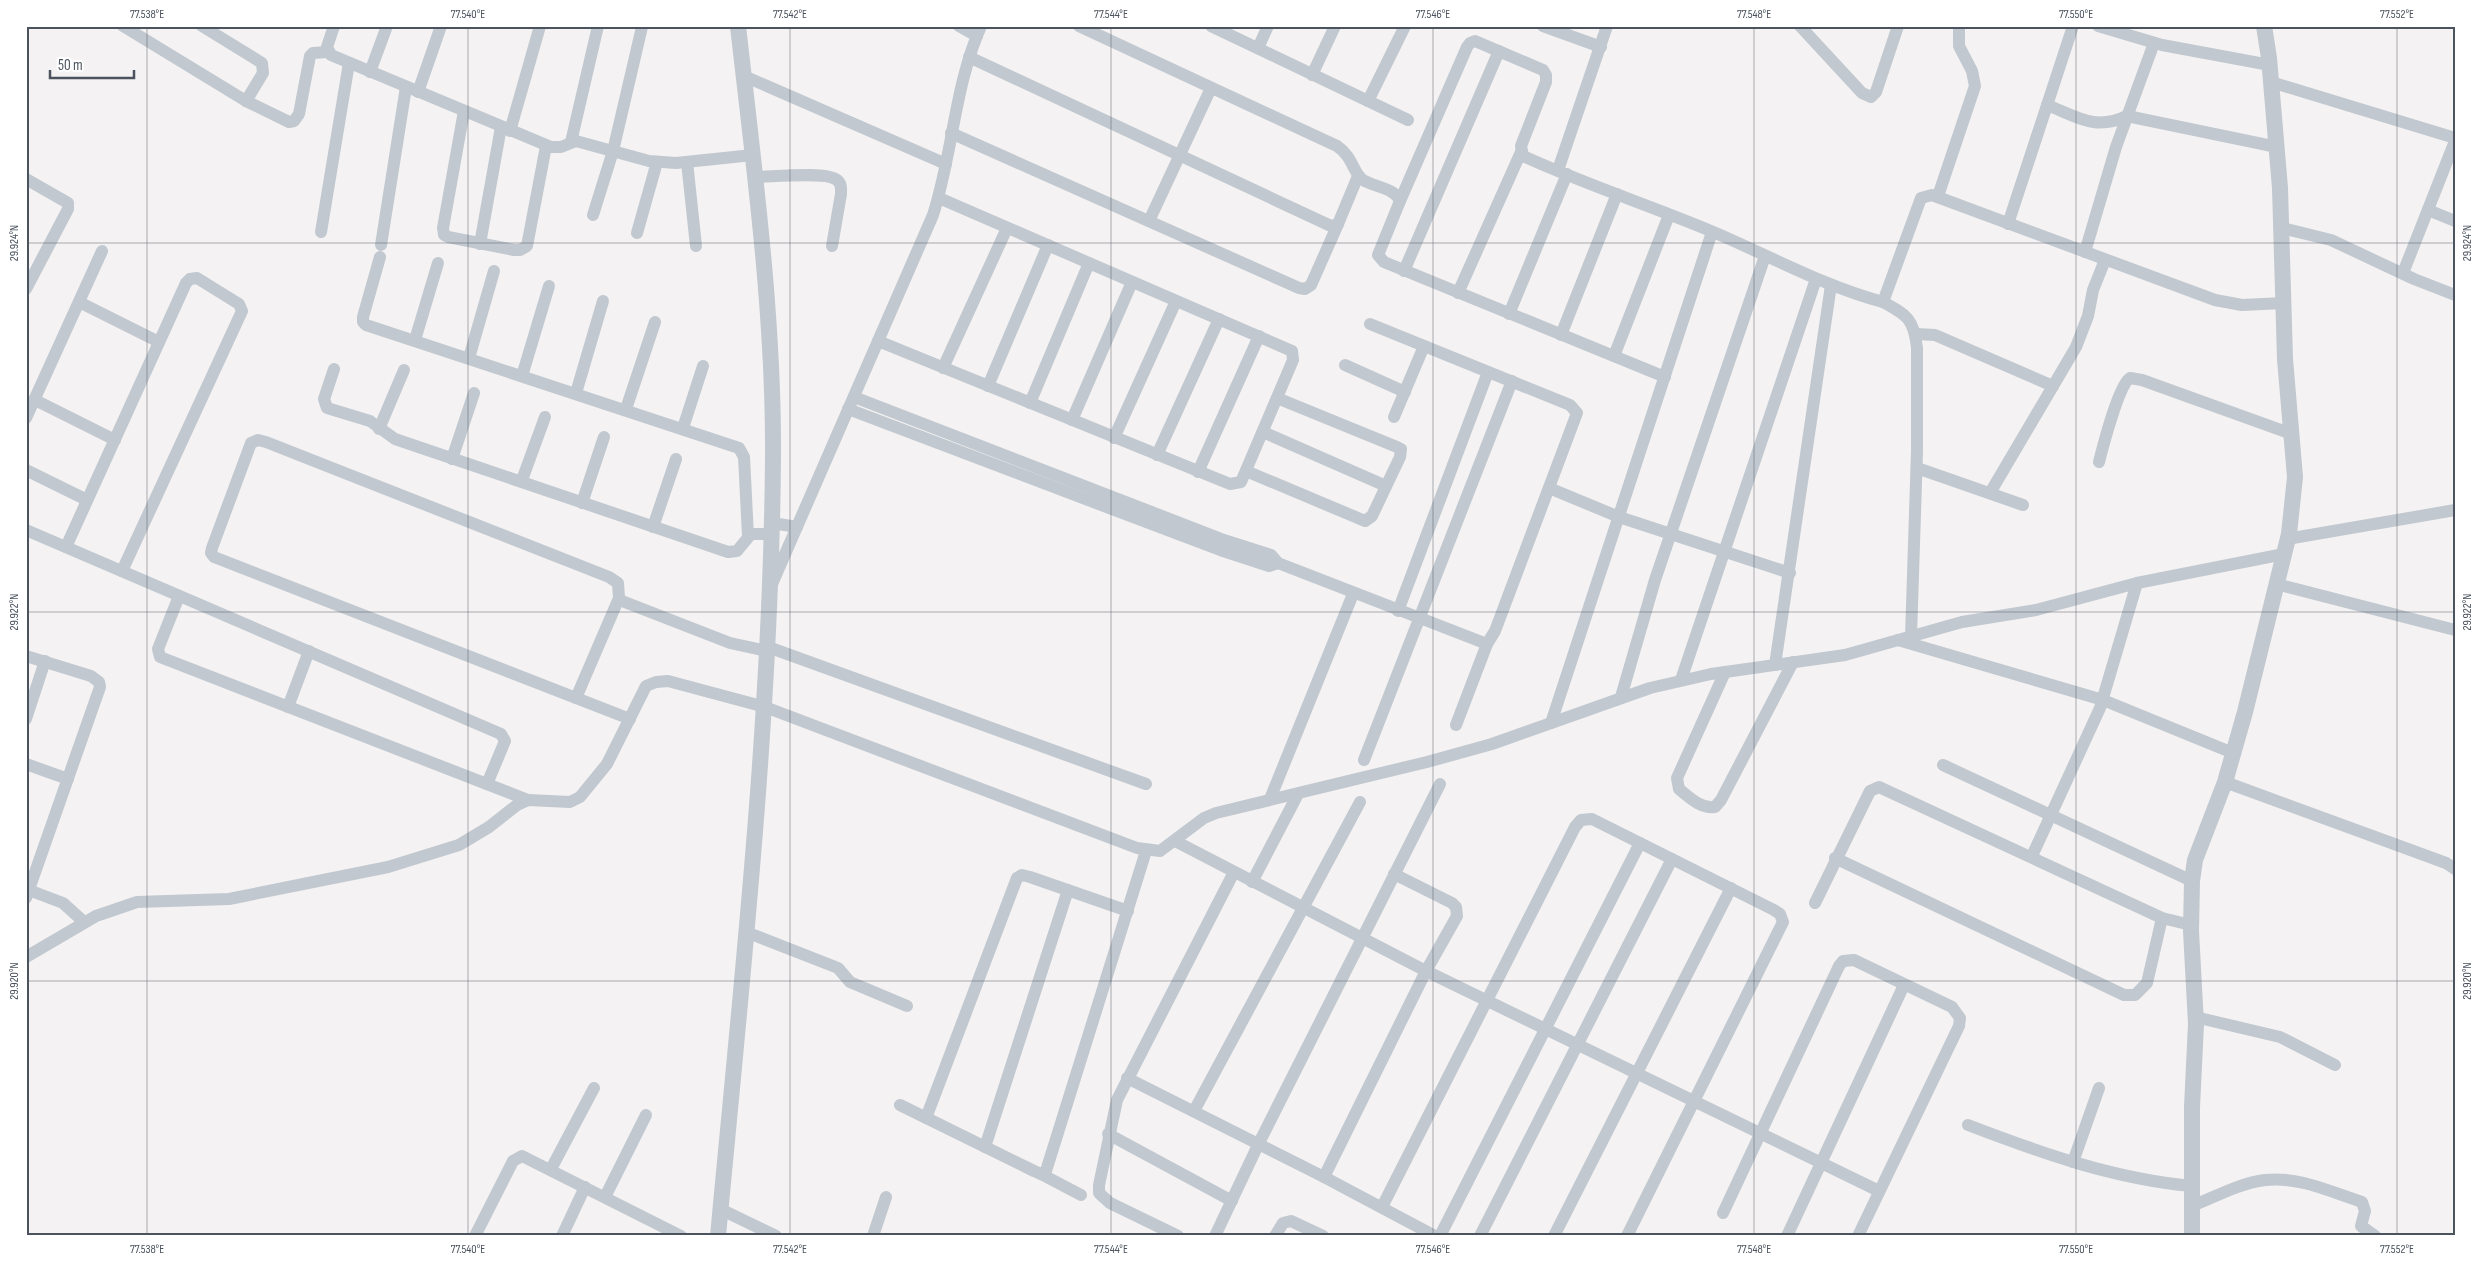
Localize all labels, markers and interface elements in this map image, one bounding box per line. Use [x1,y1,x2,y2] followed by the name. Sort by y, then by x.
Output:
[130,7,164,22] text: 77.538°E
[451,7,485,22] text: 77.540°E
[773,7,807,22] text: 77.542°E
[1094,7,1128,22] text: 77.544°E
[1416,7,1450,22] text: 77.546°E
[1737,7,1771,22] text: 77.548°E
[2059,7,2093,22] text: 77.550°E
[2380,7,2414,22] text: 77.552°E
[50,48,134,80] scale bar
[58,56,83,75] text: 50 m
[7,225,22,261] text: 29.924°N
[2460,225,2475,261] text: 29.924°N
[7,594,22,630] text: 29.922°N
[2460,594,2475,630] text: 29.922°N
[7,962,22,1000] text: 29.920°N
[2460,962,2475,1000] text: 29.920°N
[130,1242,164,1257] text: 77.538°E
[451,1242,485,1257] text: 77.540°E
[773,1242,807,1257] text: 77.542°E
[1094,1242,1128,1257] text: 77.544°E
[1416,1242,1450,1257] text: 77.546°E
[1737,1242,1771,1257] text: 77.548°E
[2059,1242,2093,1257] text: 77.550°E
[2380,1242,2414,1257] text: 77.552°E

